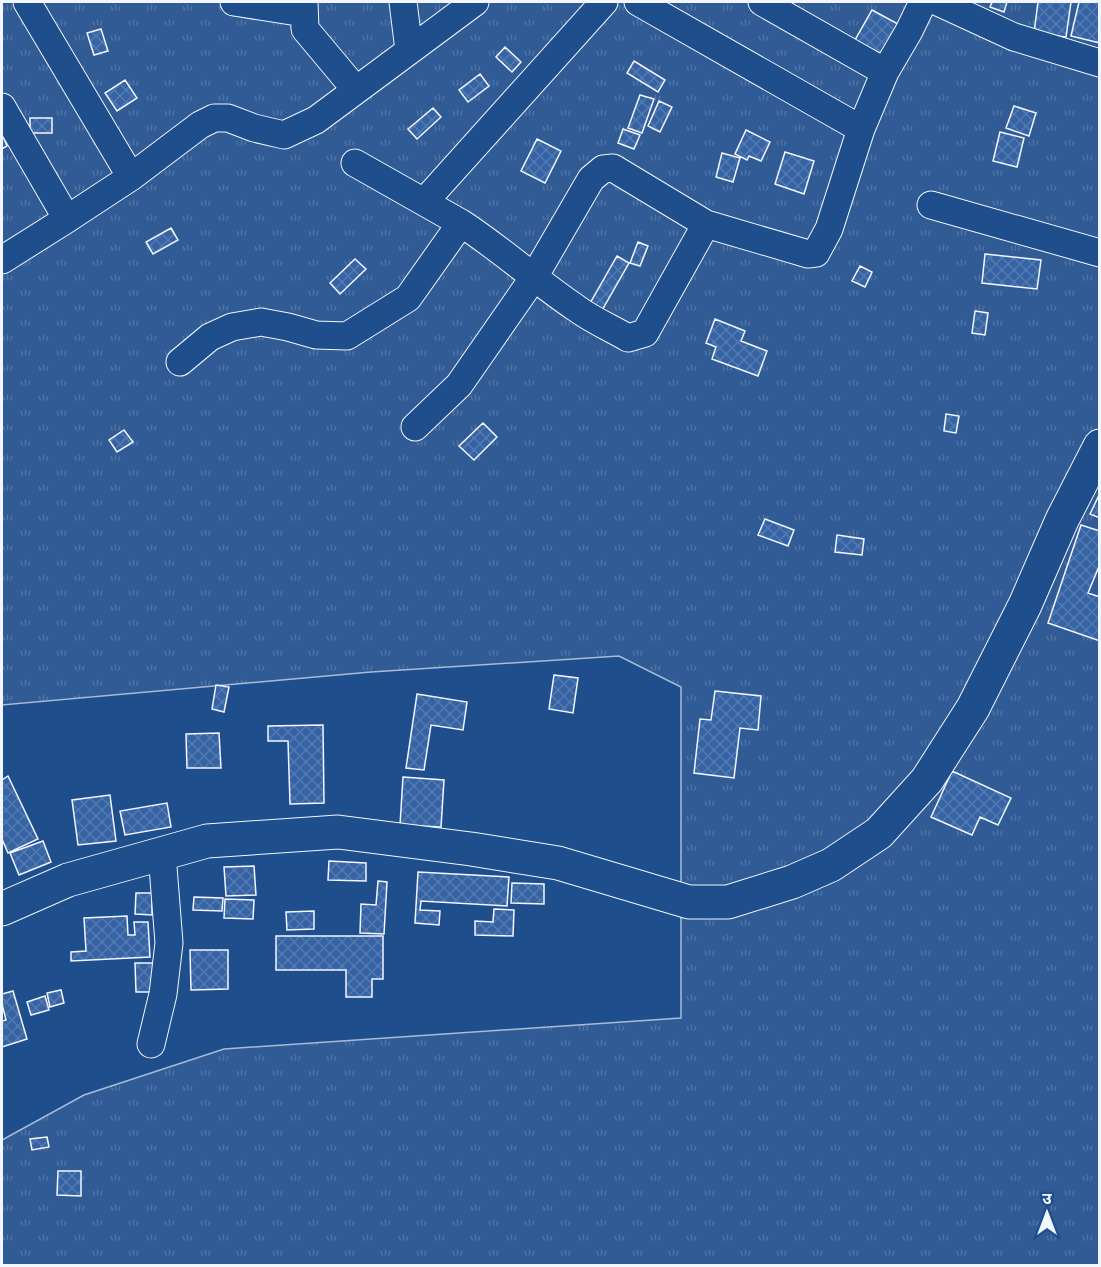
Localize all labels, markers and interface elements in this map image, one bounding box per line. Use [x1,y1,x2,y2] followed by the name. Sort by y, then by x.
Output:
[1017,1183,1077,1243] north arrow
[1042,1188,1052,1210] text: उ

